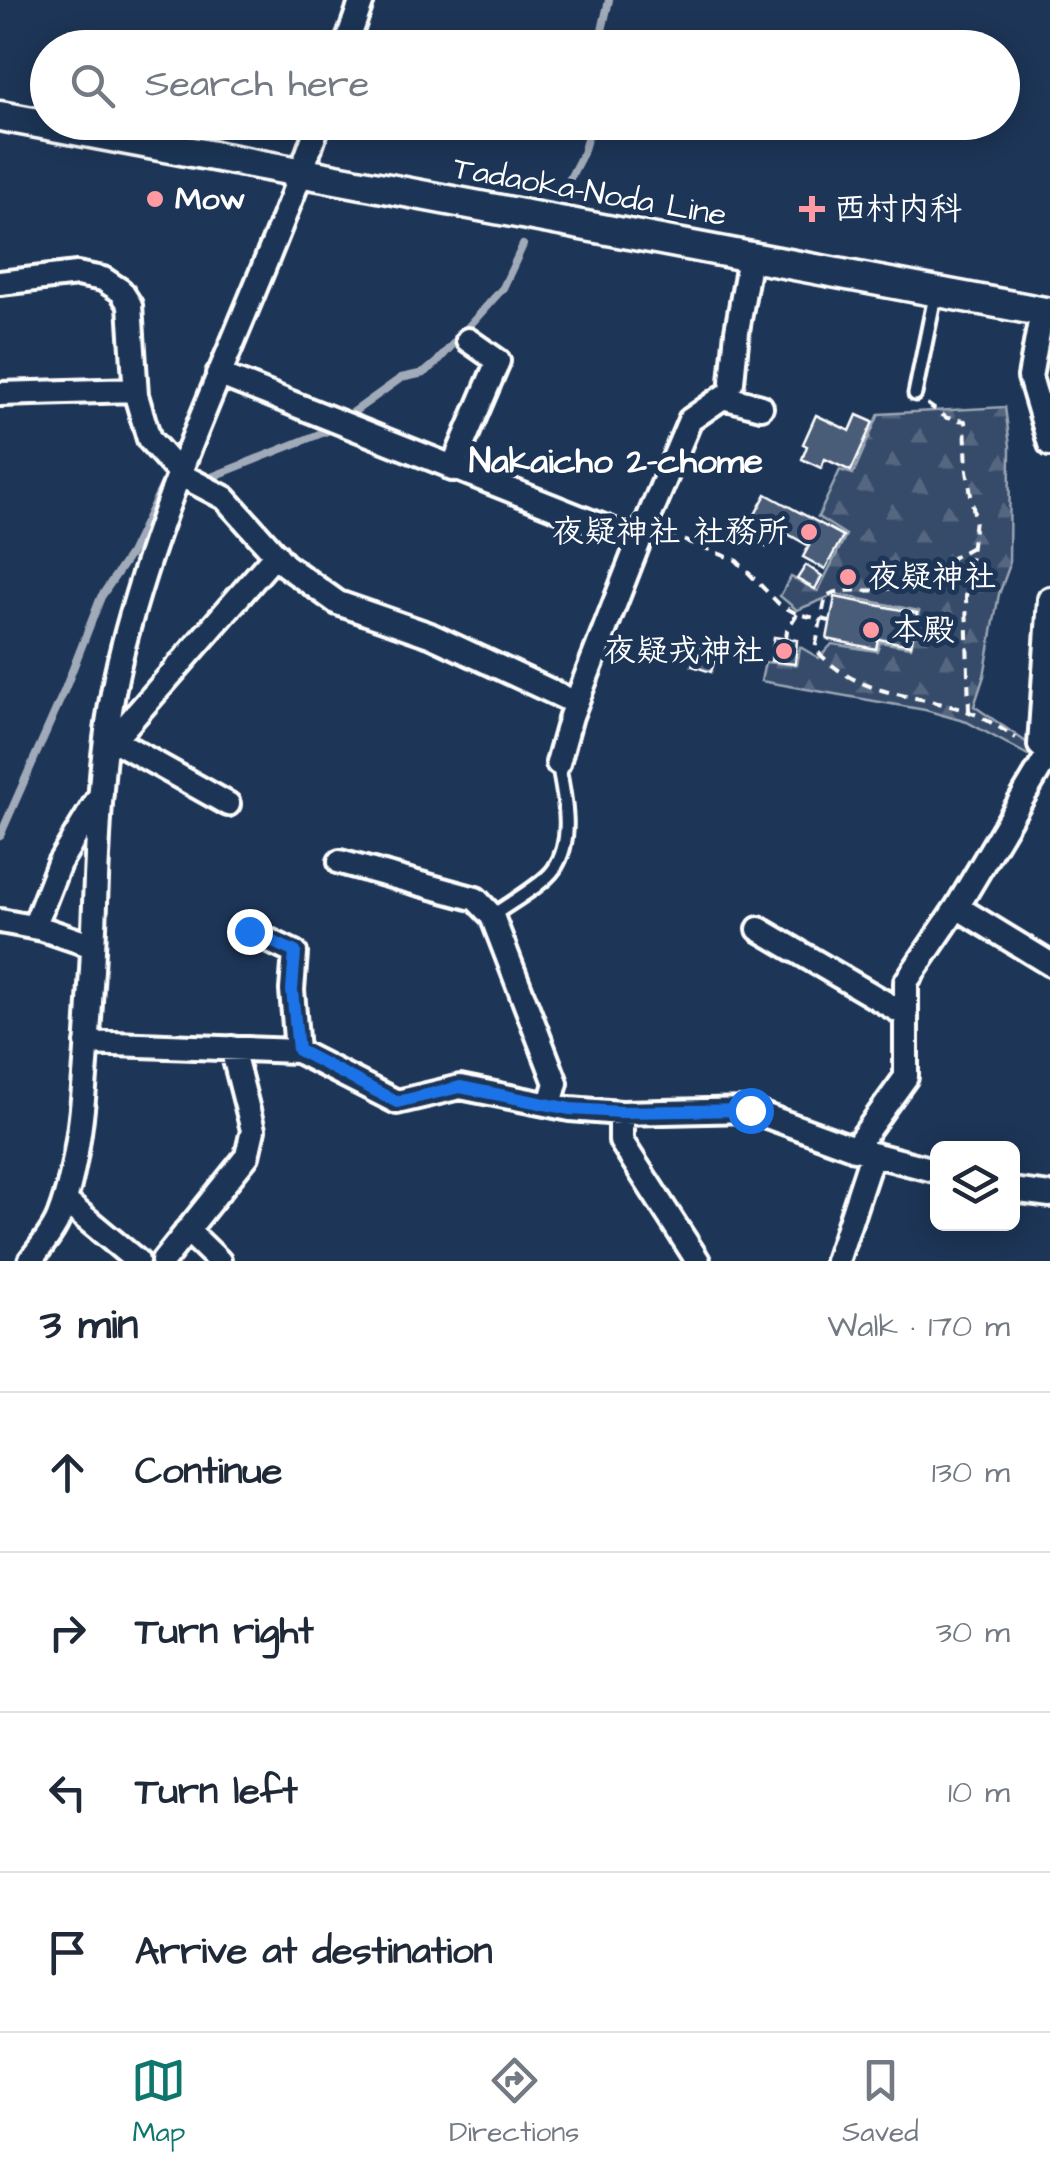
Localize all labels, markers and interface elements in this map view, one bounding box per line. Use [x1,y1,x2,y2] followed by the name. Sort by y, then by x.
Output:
[30,30,1020,140] search box
[65,58,120,113] icon: search
[145,59,369,111] text: Search here
[450,146,730,238] street label: Tadaoka-Noda Line
[175,177,245,222] place label: Mow
[834,187,962,232] place label: 西村内科
[144,188,166,210] marker: Mow
[799,196,825,222] marker: 西村内科
[469,437,763,486] district label: Nakaicho 2-chome
[552,510,789,555] place label: 夜疑神社 社務所
[798,521,820,543] marker: 夜疑神社 社務所
[868,555,996,600] place label: 夜疑神社
[837,566,859,588] marker: 夜疑神社
[891,608,955,653] place label: 本殿
[860,619,882,641] marker: 本殿
[604,629,764,674] place label: 夜疑戎神社
[773,640,795,662] marker: 夜疑戎神社
[227,909,273,955] route end
[728,1088,774,1134] route start
[930,1141,1020,1231] map controls
[930,1141,1020,1231] button: layers
[40,1297,138,1355] text: 3 min
[827,1304,1010,1349] text: Walk · 170 m
[40,1445,95,1500] icon: ahead
[135,1446,282,1498] text: Continue
[932,1450,1010,1495] text: 130 m
[40,1605,95,1660] icon: right
[135,1606,314,1658] text: Turn right
[936,1610,1010,1655] text: 30 m
[40,1765,95,1820] icon: left
[135,1766,298,1818] text: Turn left
[948,1770,1010,1815] text: 10 m
[40,1925,95,1980] icon: arrive
[135,1926,492,1978] text: Arrive at destination
[131,2053,186,2152] tab: Map
[449,2053,579,2152] tab: Directions
[842,2053,919,2152] tab: Saved

